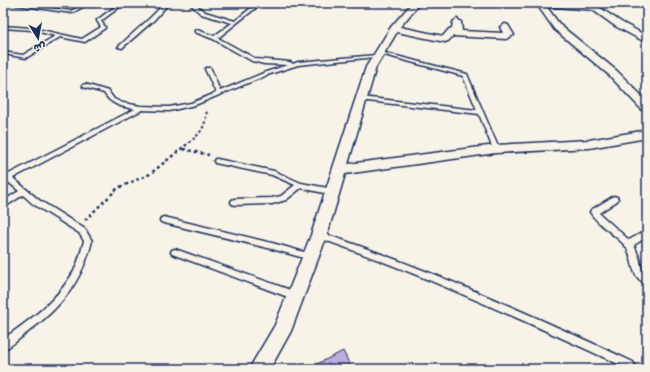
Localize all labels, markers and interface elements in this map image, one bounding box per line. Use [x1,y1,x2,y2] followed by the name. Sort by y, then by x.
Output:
[18,18,58,58] north arrow
[32,39,47,56] text: ش

